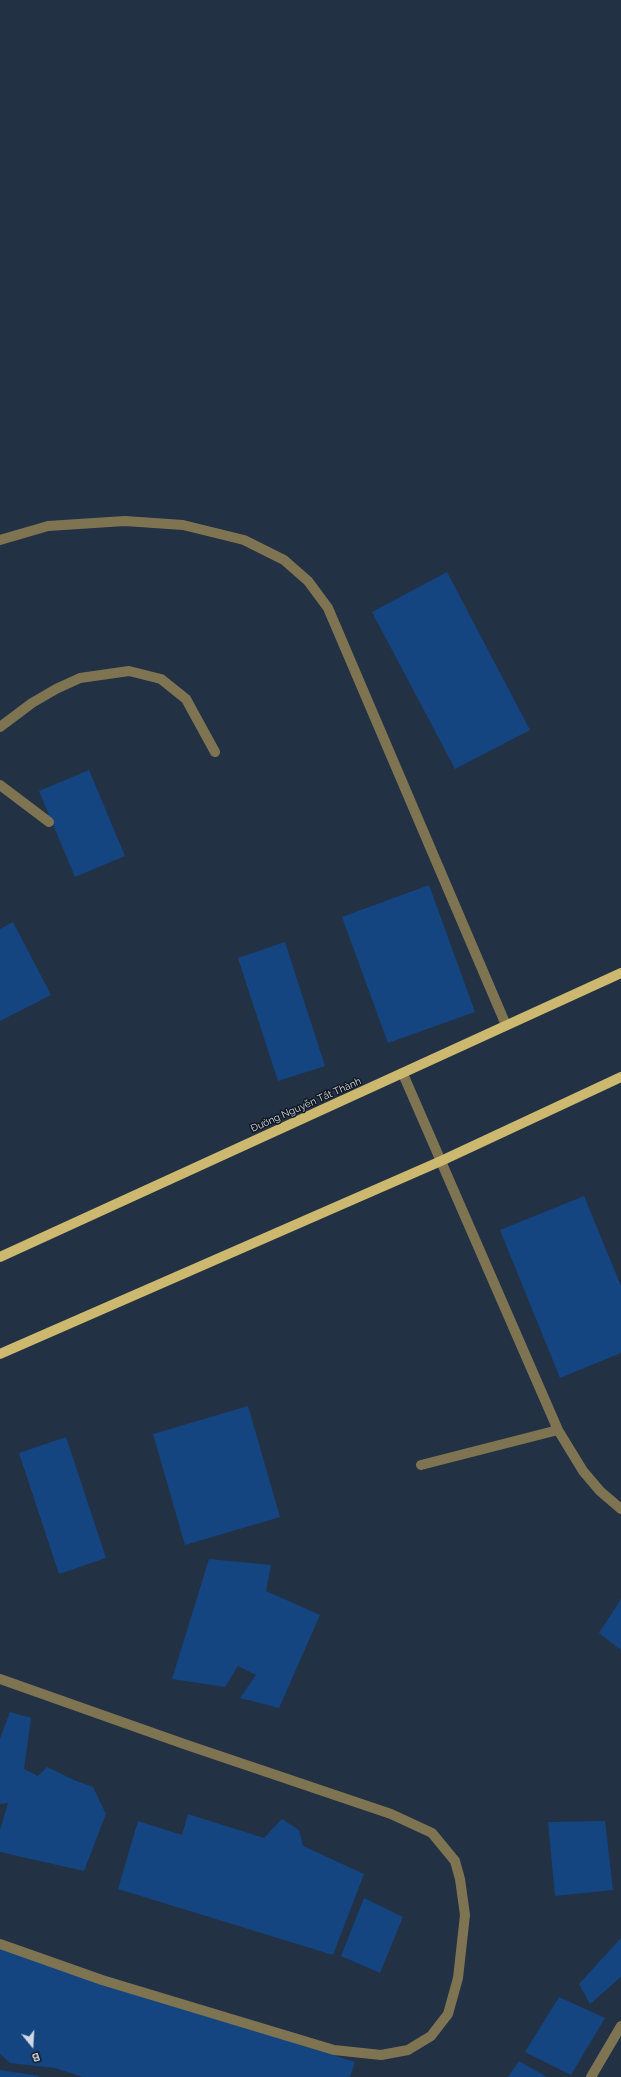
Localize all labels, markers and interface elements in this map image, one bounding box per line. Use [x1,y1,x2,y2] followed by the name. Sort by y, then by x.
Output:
[249,1075,363,1135] street label: Đường Nguyễn Tất Thành
[12,2025,52,2065] north arrow
[30,2050,41,2064] text: B

